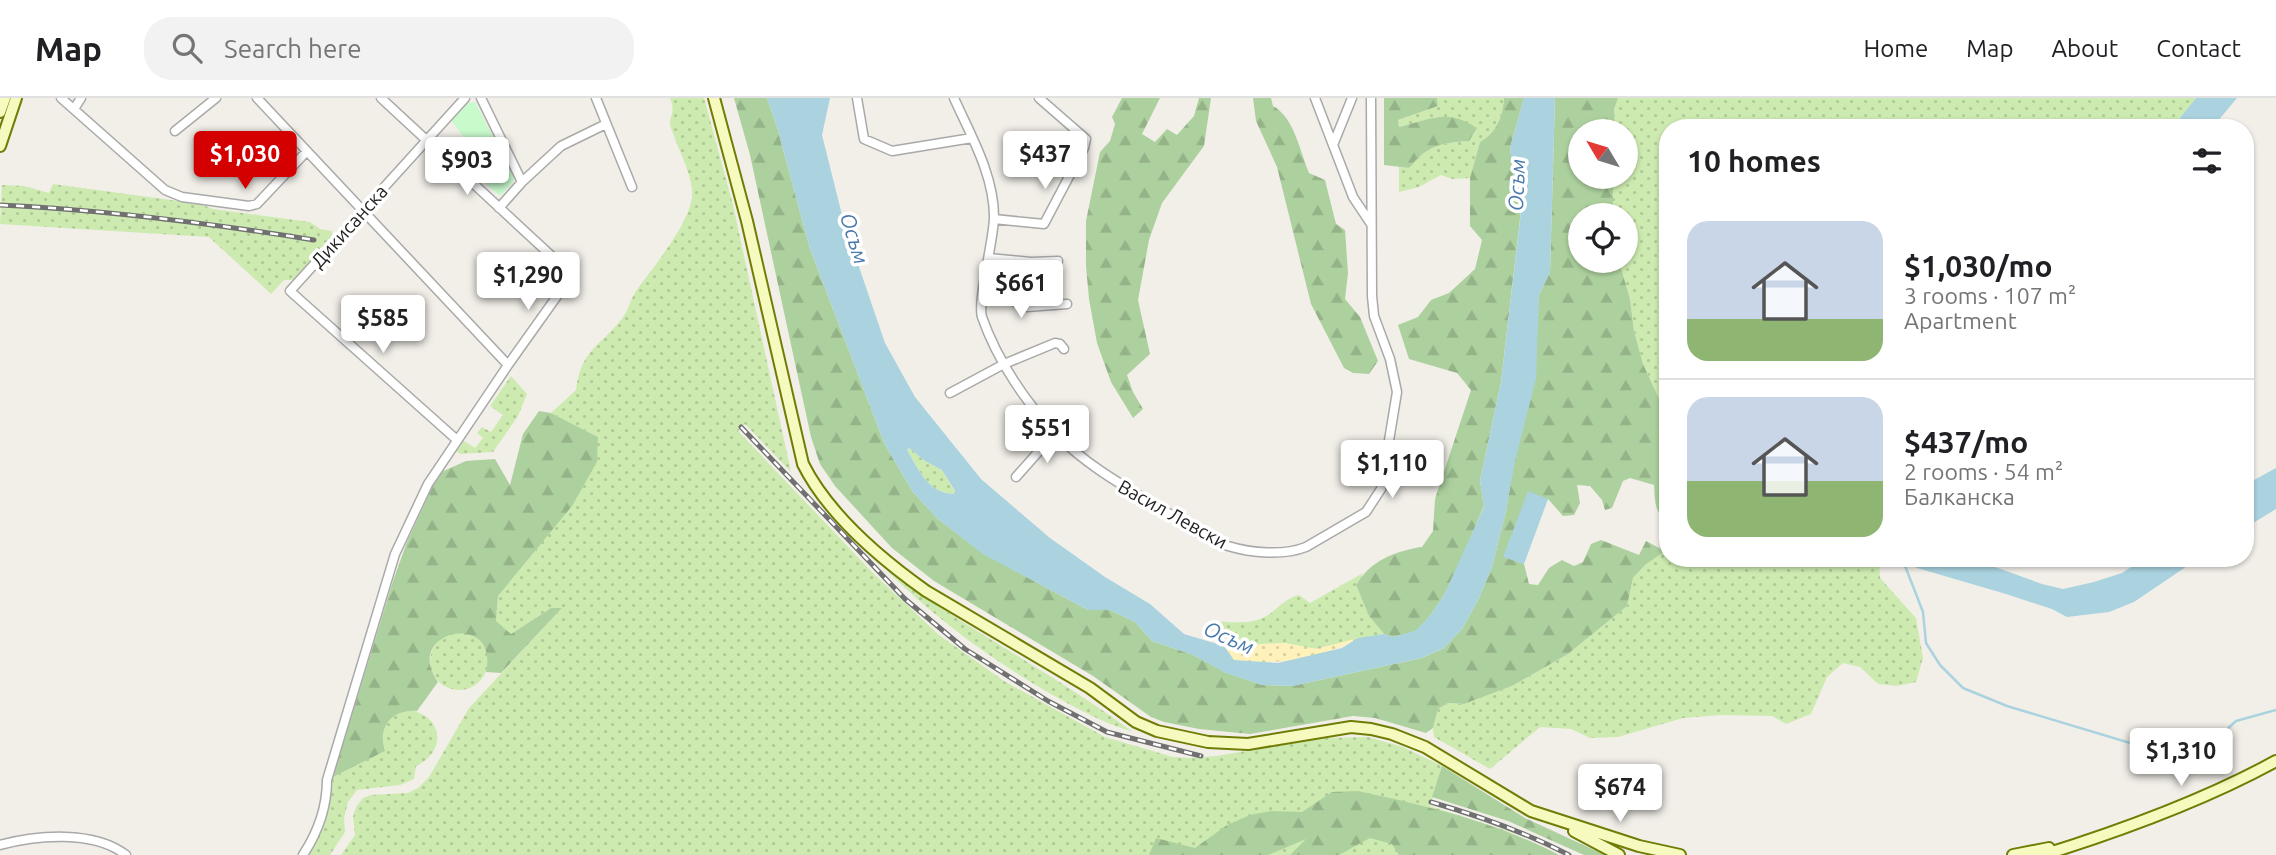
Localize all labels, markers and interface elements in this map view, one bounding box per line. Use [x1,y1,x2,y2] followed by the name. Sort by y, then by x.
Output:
[144,17,634,80] search box
[168,29,206,67] icon: search
[35,30,102,67] text: Map
[224,34,362,63] text: Search here
[1863,35,1928,62] text: Home
[1966,35,2013,62] text: Map
[2051,35,2118,62] text: About
[2156,35,2241,62] text: Contact
[1568,119,1638,189] north arrow
[1568,119,1638,273] map controls
[188,132,302,191] pin: $1,030
[1004,132,1086,191] pin: $437
[426,138,508,197] pin: $903
[210,141,280,166] text: $1,030
[1019,141,1071,166] text: $437
[2188,142,2226,180] icon: filters
[1687,144,1821,178] text: 10 homes
[441,147,493,172] text: $903
[1503,158,1529,212] water label: Осъм
[306,180,392,272] street label: Дикисанска
[1568,203,1638,273] button: locate
[836,210,874,266] water label: Осъм
[1743,249,1827,333] icon: home
[1904,249,2053,283] text: $1,030/mo
[471,252,585,312] pin: $1,290
[980,260,1062,320] pin: $661
[493,262,563,287] text: $1,290
[995,270,1047,295] text: $661
[1904,283,2076,308] text: 3 rooms · 107 m²
[342,296,424,355] pin: $585
[357,305,409,330] text: $585
[1904,308,2017,333] text: Apartment
[1006,406,1088,465] pin: $551
[1021,415,1073,440] text: $551
[1743,425,1827,509] icon: home
[1904,425,2028,459] text: $437/mo
[1335,440,1449,500] pin: $1,110
[1357,450,1427,475] text: $1,110
[1904,459,2063,484] text: 2 rooms · 54 m²
[1115,475,1231,553] street label: Васил Левски
[1904,484,2015,509] text: Балканска
[1200,615,1258,659] water label: Осъм
[2124,728,2238,788] pin: $1,310
[2146,738,2216,763] text: $1,310
[1579,764,1661,824] pin: $674
[1594,774,1646,799] text: $674

